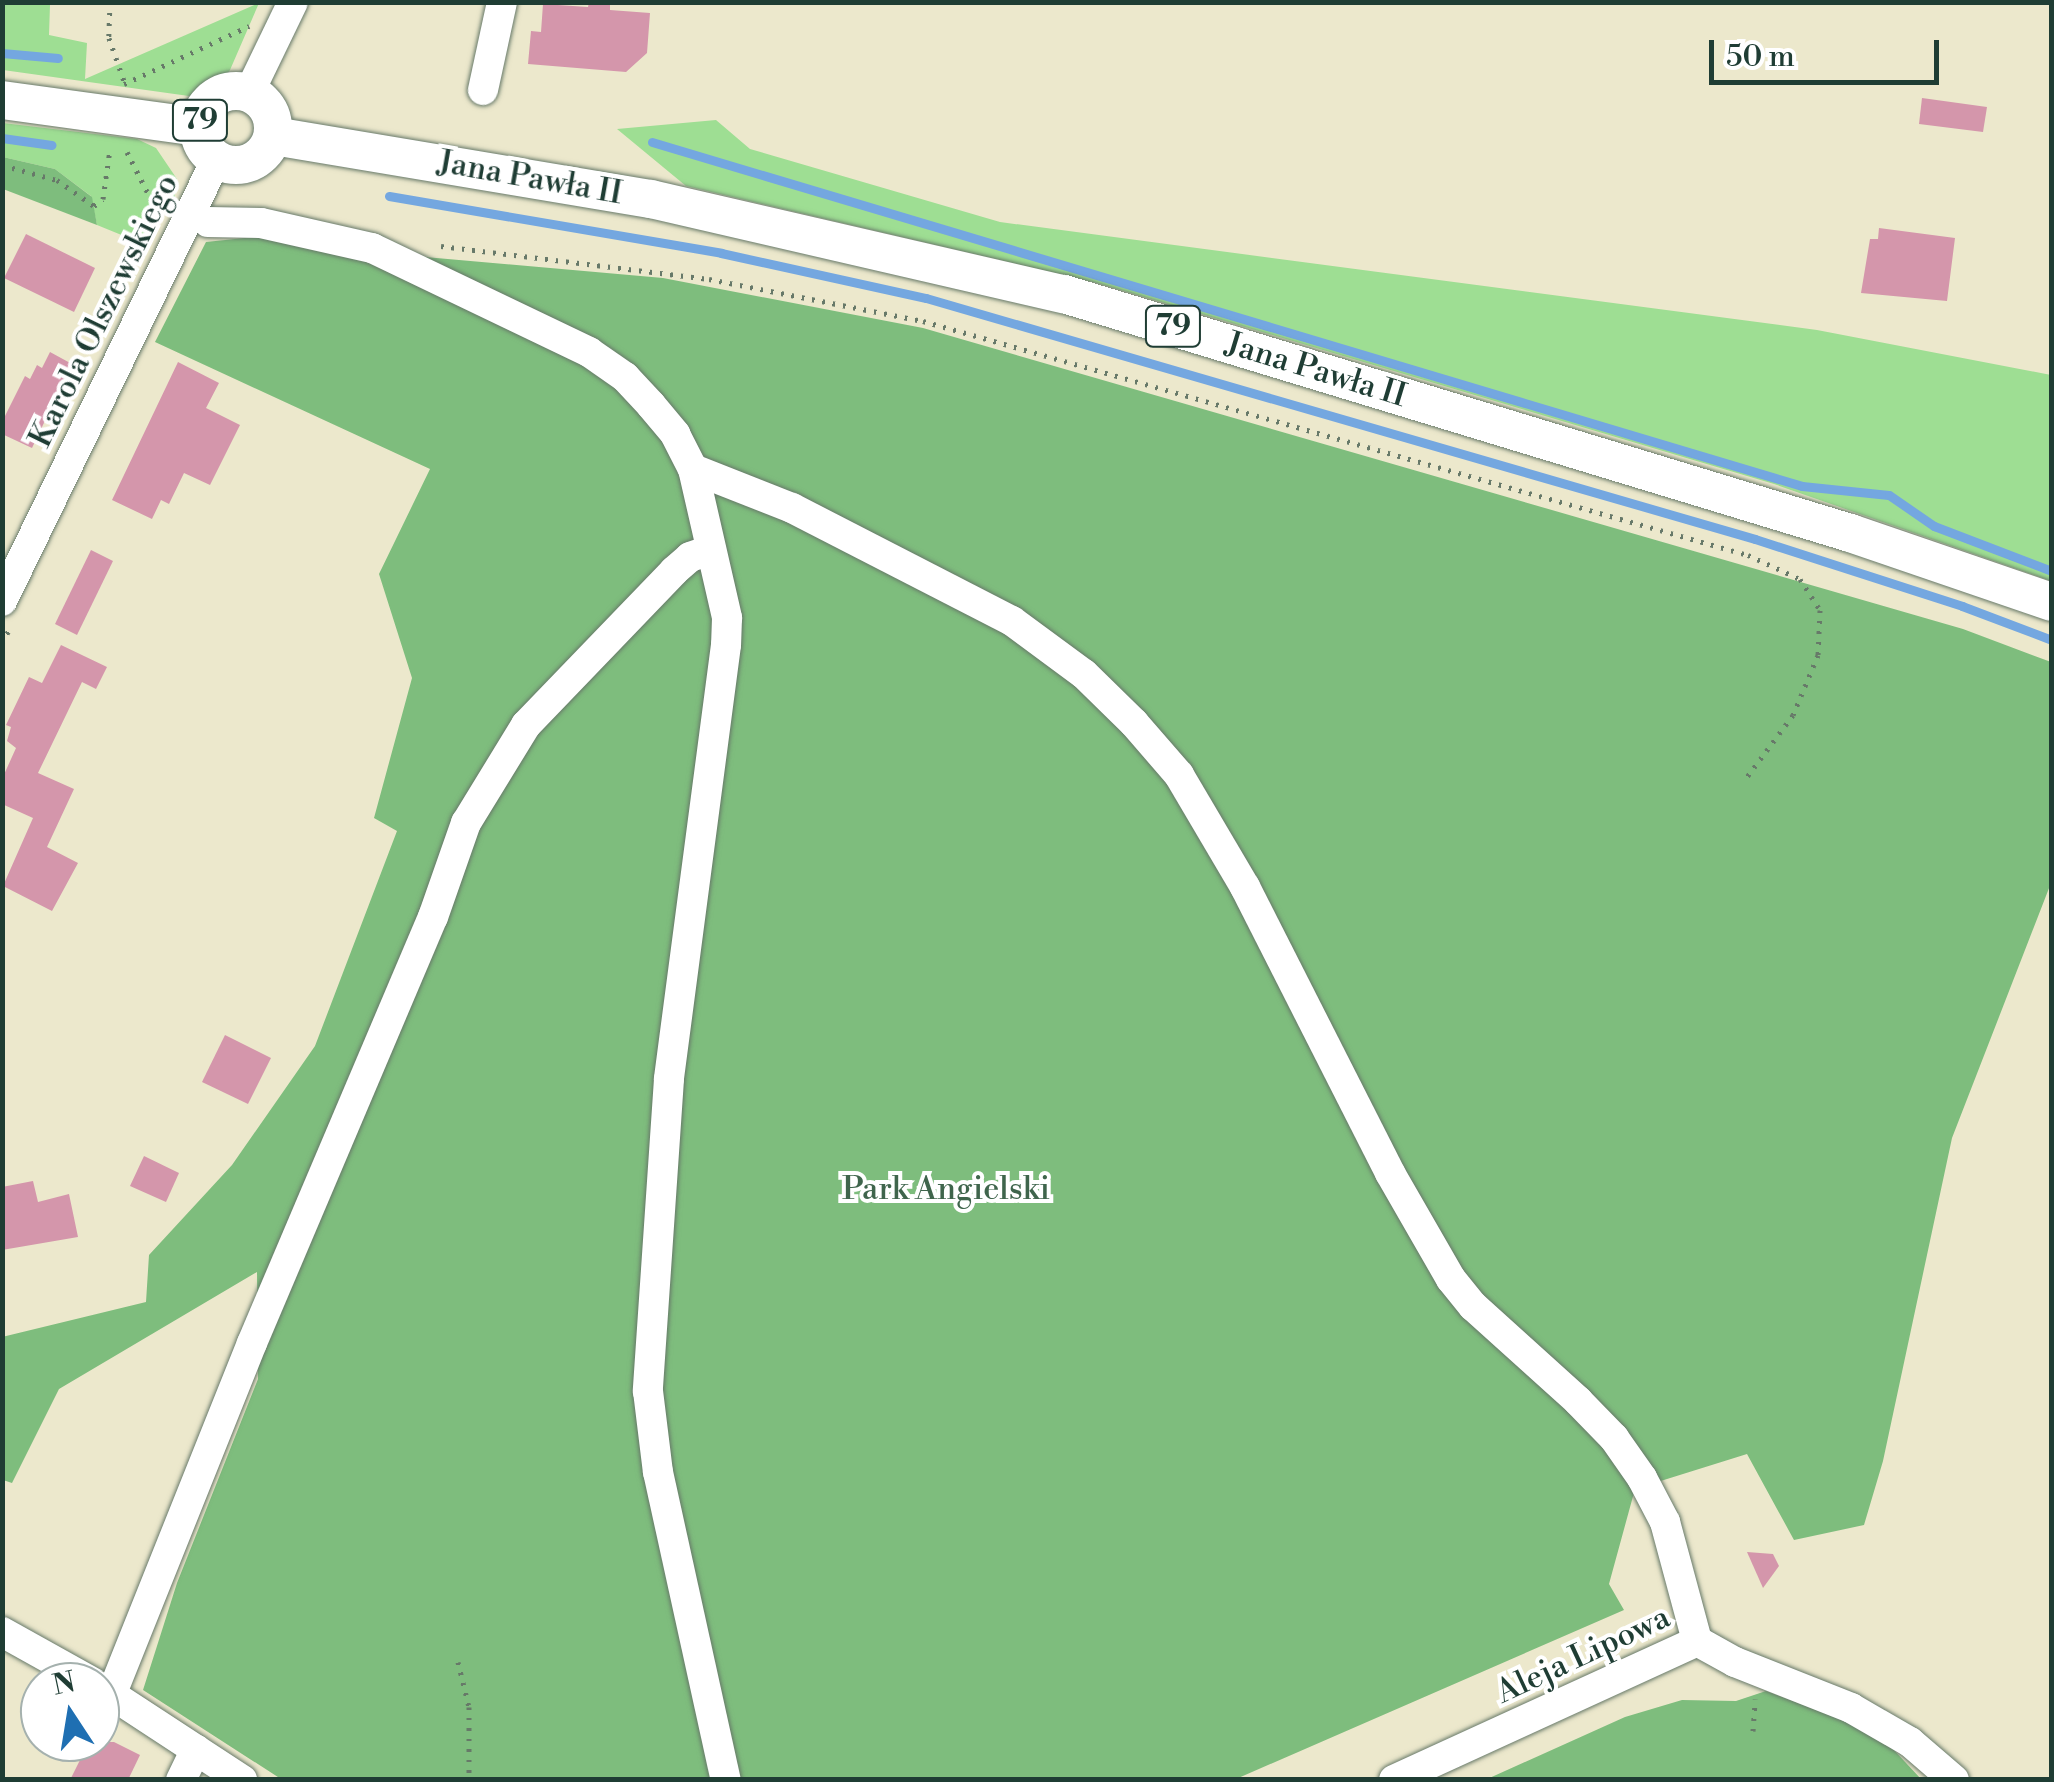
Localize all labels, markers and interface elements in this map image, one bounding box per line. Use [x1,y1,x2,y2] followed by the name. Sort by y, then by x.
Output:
[1714,20,1944,82] scale bar
[1726,38,1795,76] text: 50 m
[170,95,230,145] road number: 79
[435,143,625,213] street label: Jana Pawła II
[21,168,187,454] street label: Karola Olszewskiego
[1143,301,1203,351] road number: 79
[1221,324,1411,416] street label: Jana Pawła II
[842,1170,1050,1208] park label: Park Angielski
[1490,1598,1676,1712] street label: Aleja Lipowa
[20,1662,120,1762] north arrow
[50,1665,79,1704] text: N

